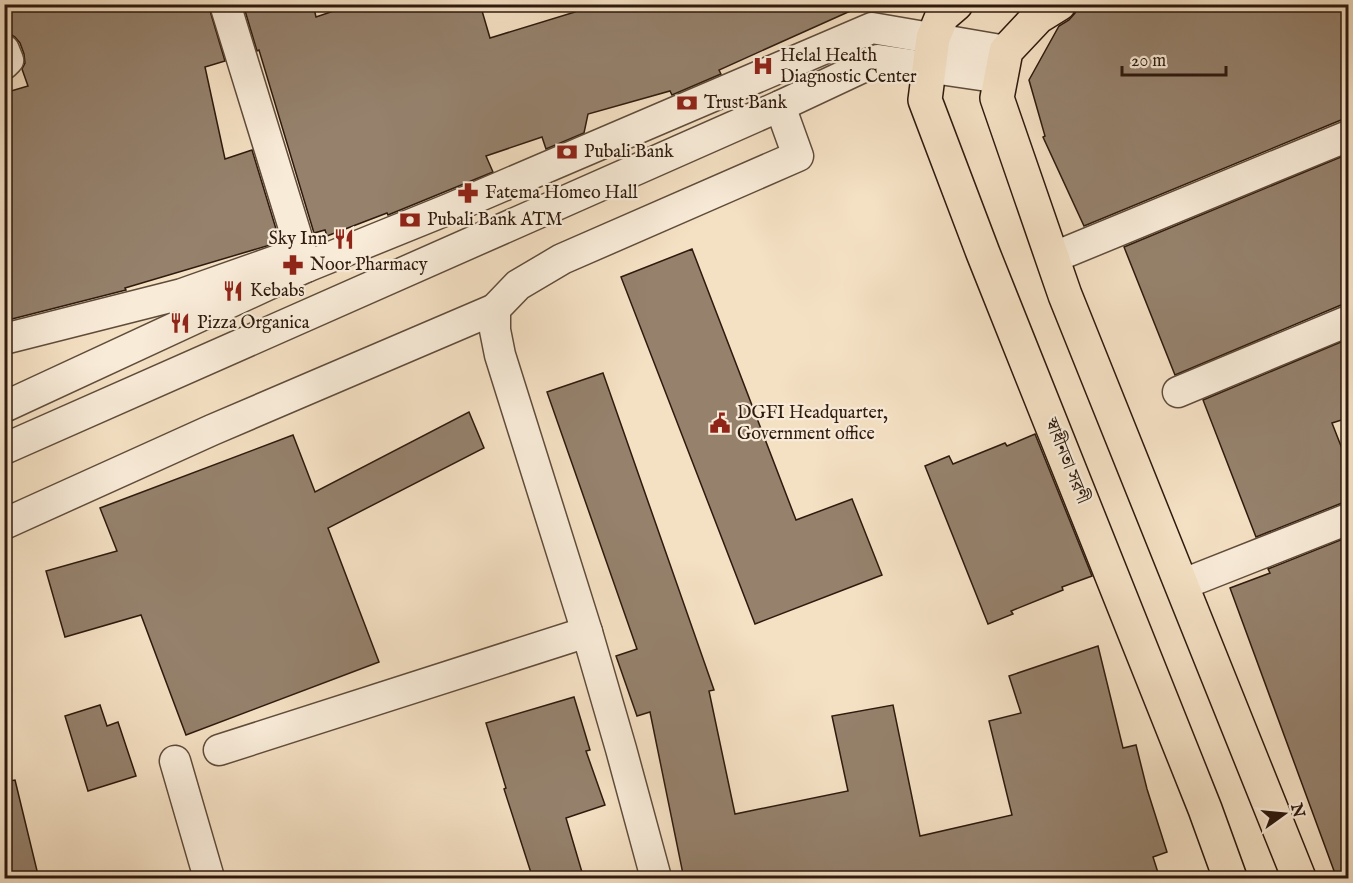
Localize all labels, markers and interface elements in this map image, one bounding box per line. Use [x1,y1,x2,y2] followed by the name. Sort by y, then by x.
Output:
[1122,39,1226,77] scale bar
[780,45,917,89] place label: Helal Health Diagnostic Center
[1131,50,1166,73] text: 20 m
[751,54,775,78] hospital icon: Helal Health Diagnostic Center
[675,91,699,115] bank icon: Trust Bank
[704,92,787,115] place label: Trust Bank
[555,140,579,164] bank icon: Pubali Bank
[584,141,674,164] place label: Pubali Bank
[456,181,480,205] pharmacy icon: Fatema Homeo Hall
[485,182,638,205] place label: Fatema Homeo Hall
[398,208,422,232] bank icon: Pubali Bank ATM
[427,209,562,232] place label: Pubali Bank ATM
[332,227,356,251] restaurant icon: Sky Inn
[268,228,327,251] place label: Sky Inn
[281,253,305,277] pharmacy icon: Noor Pharmacy
[310,254,428,277] place label: Noor Pharmacy
[221,279,245,303] restaurant icon: Kebabs
[250,280,305,303] place label: Kebabs
[168,311,192,335] restaurant icon: Pizza Organica
[197,312,310,335] place label: Pizza Organica
[737,402,888,446] place label: DGFI Headquarter, Government office
[708,411,732,435] public building icon: DGFI Headquarter, Government office
[1038,414,1094,507] street label: স্বাধীনতা সরণী
[1254,784,1314,844] north arrow
[1285,800,1308,820] text: N

